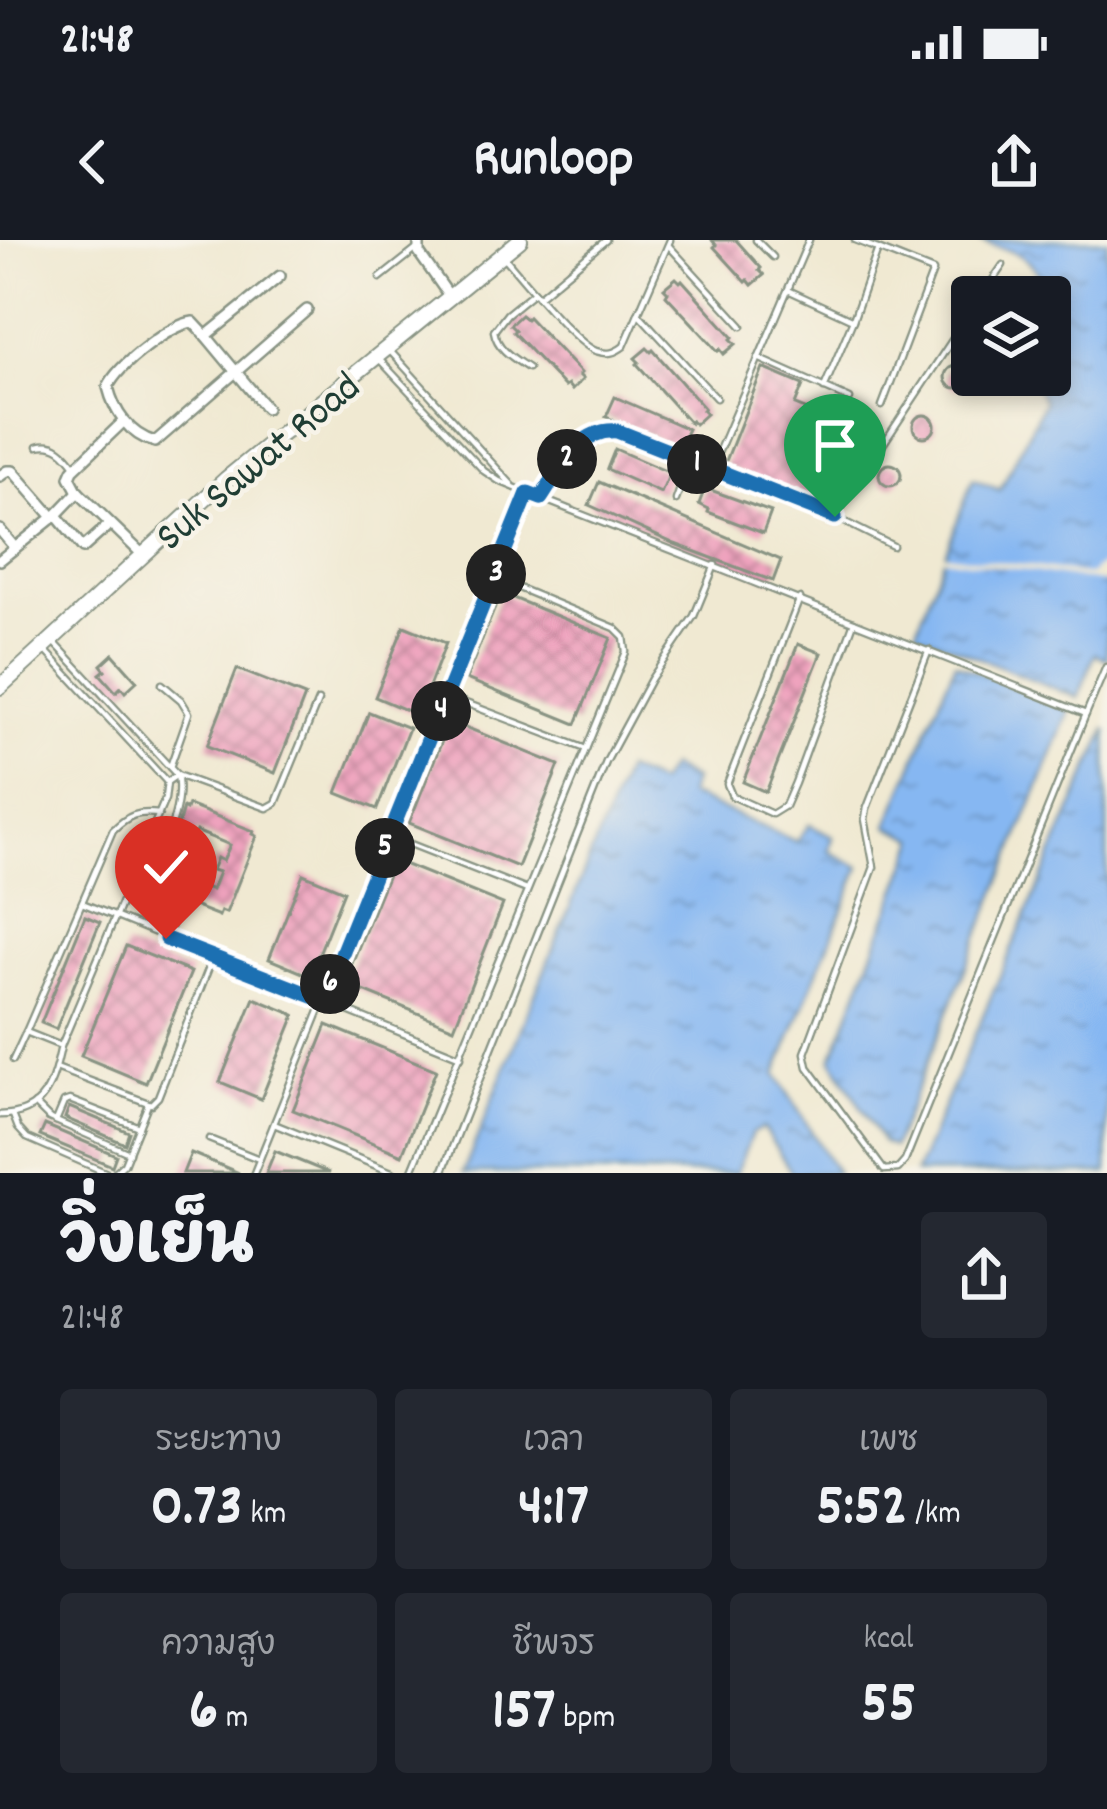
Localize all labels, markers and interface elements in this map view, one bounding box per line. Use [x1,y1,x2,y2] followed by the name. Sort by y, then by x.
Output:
[60,10,134,74] text: 21:48
[473,124,634,201] text: Runloop
[60,129,126,195] icon: back
[981,129,1047,195] icon: share
[951,276,1071,396] map controls
[951,276,1071,396] button: layers
[145,360,376,568] street label: Suk Sawat Road
[784,394,886,517] pin
[802,412,868,478] icon: arrive
[537,429,597,489] pin: 2
[667,434,727,494] pin: 1
[560,435,574,482] text: 2
[693,440,701,487] text: 1
[466,544,526,604] pin: 3
[489,550,503,597] text: 3
[411,681,471,741] pin: 4
[434,687,448,734] text: 4
[115,816,217,939] pin
[355,818,415,878] pin: 5
[377,824,393,871] text: 5
[133,834,199,900] icon: check
[300,954,360,1014] pin: 6
[322,960,338,1007] text: 6
[60,1201,254,1295] text: วิ่งเย็น
[921,1212,1047,1338] button: share
[60,1293,124,1348] text: 21:48
[155,1420,282,1467] text: ระยะทาง
[523,1420,584,1467] text: เวลา
[859,1420,918,1467] text: เพซ
[150,1467,243,1553] text: 0.73
[518,1467,589,1553] text: 4:17
[816,1467,908,1553] text: 5:52
[243,1492,287,1539] text: km
[908,1492,961,1539] text: /km
[863,1617,914,1664] text: kcal
[162,1624,275,1671] text: ความสูง
[512,1624,595,1671] text: ชีพจร
[861,1664,916,1750] text: 55
[189,1671,218,1757] text: 6
[492,1671,556,1757] text: 157
[218,1696,248,1743] text: m
[556,1696,615,1743] text: bpm

